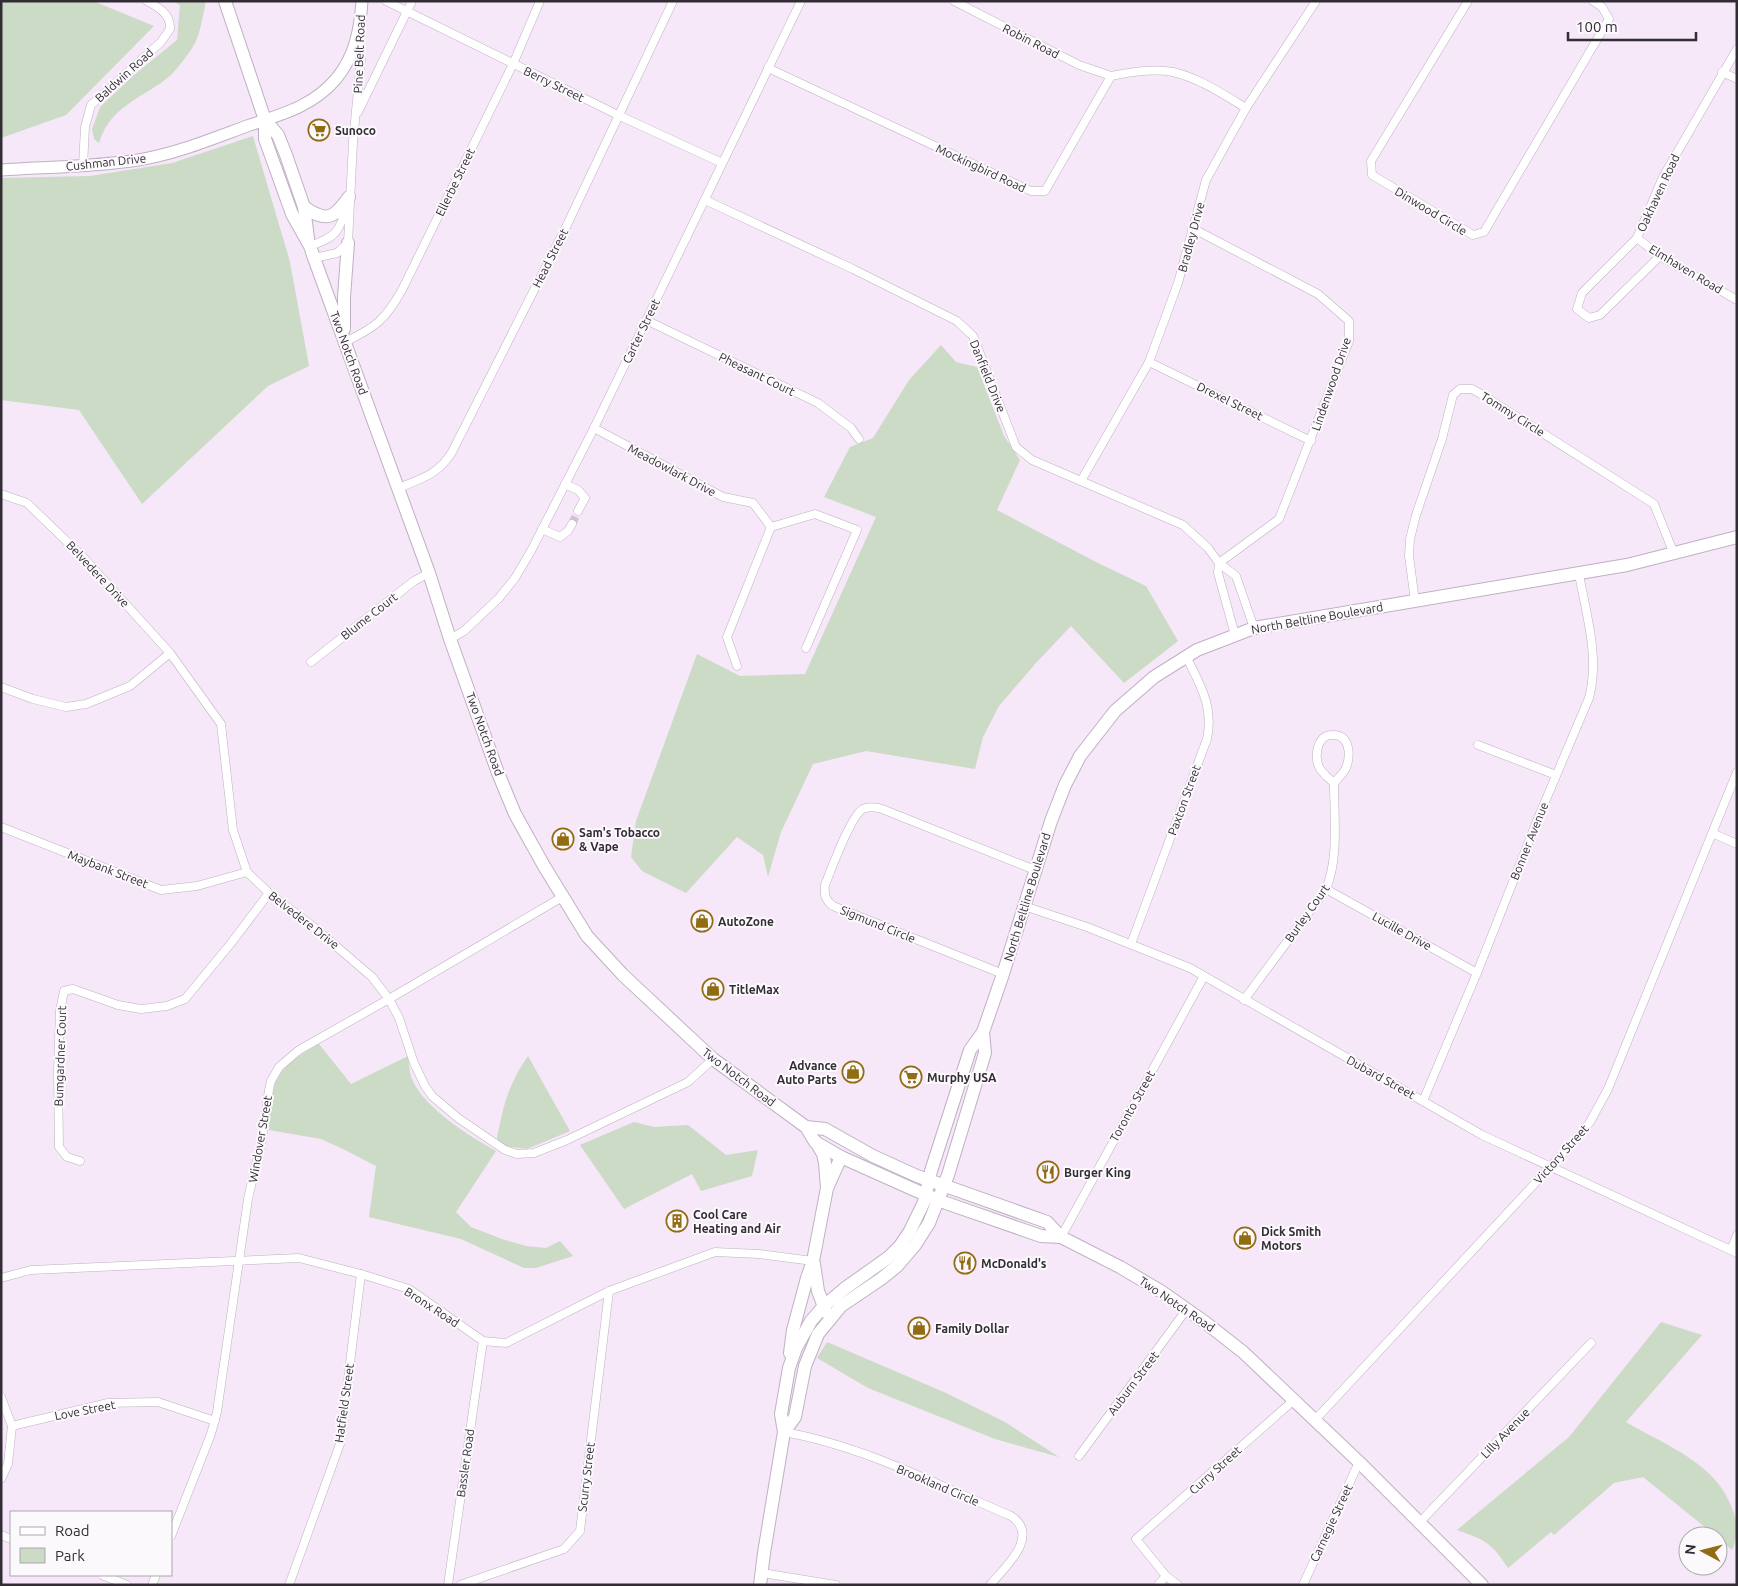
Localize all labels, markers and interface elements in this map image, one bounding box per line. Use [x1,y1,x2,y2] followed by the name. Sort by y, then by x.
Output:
[1568,10,1696,42] scale bar
[351,14,367,94] street label: Pine Belt Road
[1576,18,1618,35] text: 100 m
[1001,21,1061,61] street label: Robin Road
[92,46,156,104] street label: Baldwin Road
[522,64,587,104] street label: Berry Street
[307,118,331,142] supermarket icon: Sunoco
[335,124,376,137] place label: Sunoco
[934,141,1028,195] street label: Mockingbird Road
[433,146,477,218] street label: Ellerbe Street
[65,151,147,173] street label: Cushman Drive
[1634,152,1682,234] street label: Oakhaven Road
[1393,184,1469,238] street label: Dinwood Circle
[1175,201,1207,273] street label: Bradley Drive
[530,226,571,290] street label: Head Street
[1647,242,1725,296] street label: Elmhaven Road
[620,296,662,365] street label: Carter Street
[328,309,370,397] street label: Two Notch Road
[1309,336,1353,432] street label: Lindenwood Drive
[968,338,1008,414] street label: Danfield Drive
[717,350,797,398] street label: Pheasant Court
[1195,379,1265,423] street label: Drexel Street
[1479,389,1547,439] street label: Tommy Circle
[626,441,718,499] street label: Meadowlark Drive
[64,538,132,610] street label: Belvedere Drive
[338,590,400,642] street label: Blume Court
[1250,600,1384,636] street label: North Beltline Boulevard
[464,690,506,778] street label: Two Notch Road
[1165,763,1203,837] street label: Paxton Street
[1507,800,1551,882] street label: Bonner Avenue
[579,826,660,853] place label: Sam's Tobacco & Vape
[551,827,575,851] shop icon: Sam's Tobacco & Vape
[1001,831,1053,963] street label: North Beltline Boulevard
[66,848,150,890] street label: Maybank Street
[1282,881,1332,945] street label: Burley Court
[266,888,342,952] street label: Belvedere Drive
[838,903,918,945] street label: Sigmund Circle
[690,909,714,933] shop icon: AutoZone
[1370,909,1434,953] street label: Lucille Drive
[718,915,774,928] place label: AutoZone
[701,977,725,1001] shop icon: TitleMax
[729,983,780,996] place label: TitleMax
[52,1005,68,1107] street label: Bumgardner Court
[700,1045,778,1109] street label: Two Notch Road
[1344,1053,1418,1101] street label: Dubard Street
[777,1059,837,1086] place label: Advance Auto Parts
[841,1060,865,1084] shop icon: Advance Auto Parts
[899,1065,923,1089] supermarket icon: Murphy USA
[1107,1068,1157,1144] street label: Toronto Street
[927,1071,997,1084] place label: Murphy USA
[246,1094,274,1184] street label: Windover Street
[1531,1122,1591,1186] street label: Victory Street
[1036,1160,1060,1184] restaurant icon: Burger King
[1064,1166,1131,1179] place label: Burger King
[693,1208,781,1235] place label: Cool Care Heating and Air
[665,1209,689,1233] building icon: Cool Care Heating and Air
[1261,1225,1321,1252] place label: Dick Smith Motors
[1233,1226,1257,1250] shop icon: Dick Smith Motors
[953,1251,977,1275] restaurant icon: McDonald's
[981,1257,1047,1270] place label: McDonald's
[1137,1274,1217,1334] street label: Two Notch Road
[402,1285,462,1329] street label: Bronx Road
[907,1316,931,1340] shop icon: Family Dollar
[935,1322,1009,1335] place label: Family Dollar
[1105,1348,1161,1417] street label: Auburn Street
[332,1362,356,1443] street label: Hatfield Street
[53,1398,117,1422] street label: Love Street
[1478,1405,1532,1461] street label: Lilly Avenue
[454,1428,476,1498] street label: Bassler Road
[575,1441,597,1513] street label: Scurry Street
[1186,1443,1244,1497] street label: Curry Street
[895,1462,981,1508] street label: Brookland Circle
[1307,1482,1355,1564] street label: Carnegie Street
[10,1511,172,1576] legend
[55,1522,90,1539] text: Road
[1678,1526,1728,1576] north arrow
[1682,1543,1699,1556] text: N
[55,1547,85,1564] text: Park

